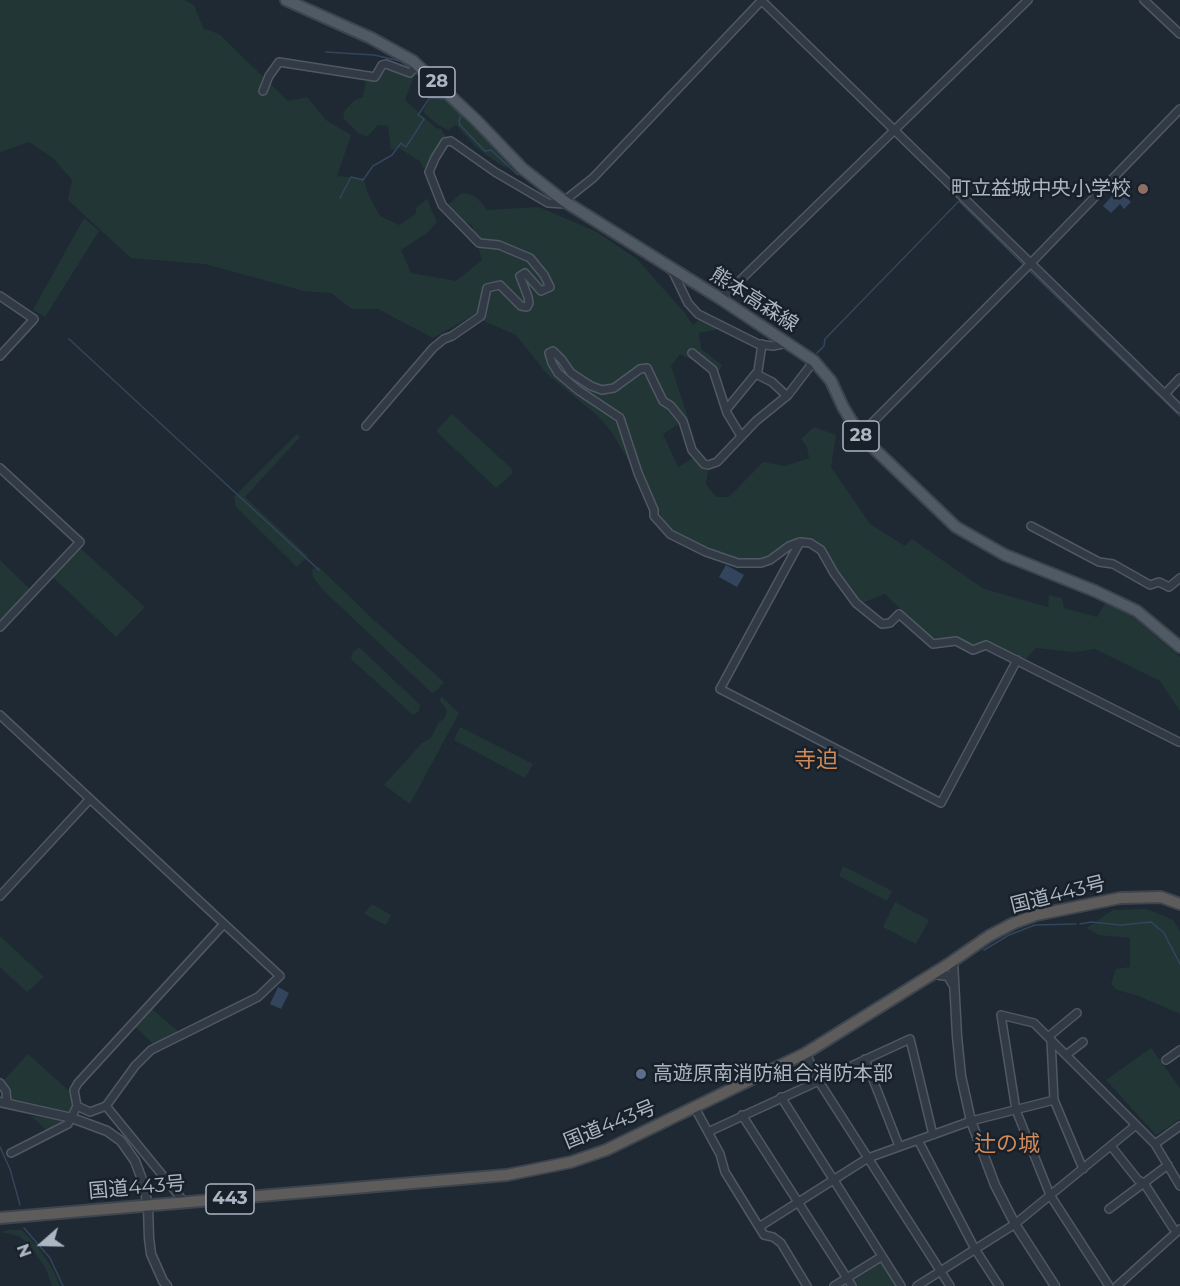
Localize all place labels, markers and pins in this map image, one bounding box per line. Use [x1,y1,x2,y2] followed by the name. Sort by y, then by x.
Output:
[951,177,1131,201] place label: 町立益城中央小学校
[1136,182,1150,196] marker: 町立益城中央小学校
[653,1062,893,1086] place label: 高遊原南消防組合消防本部
[634,1067,648,1081] marker: 高遊原南消防組合消防本部

